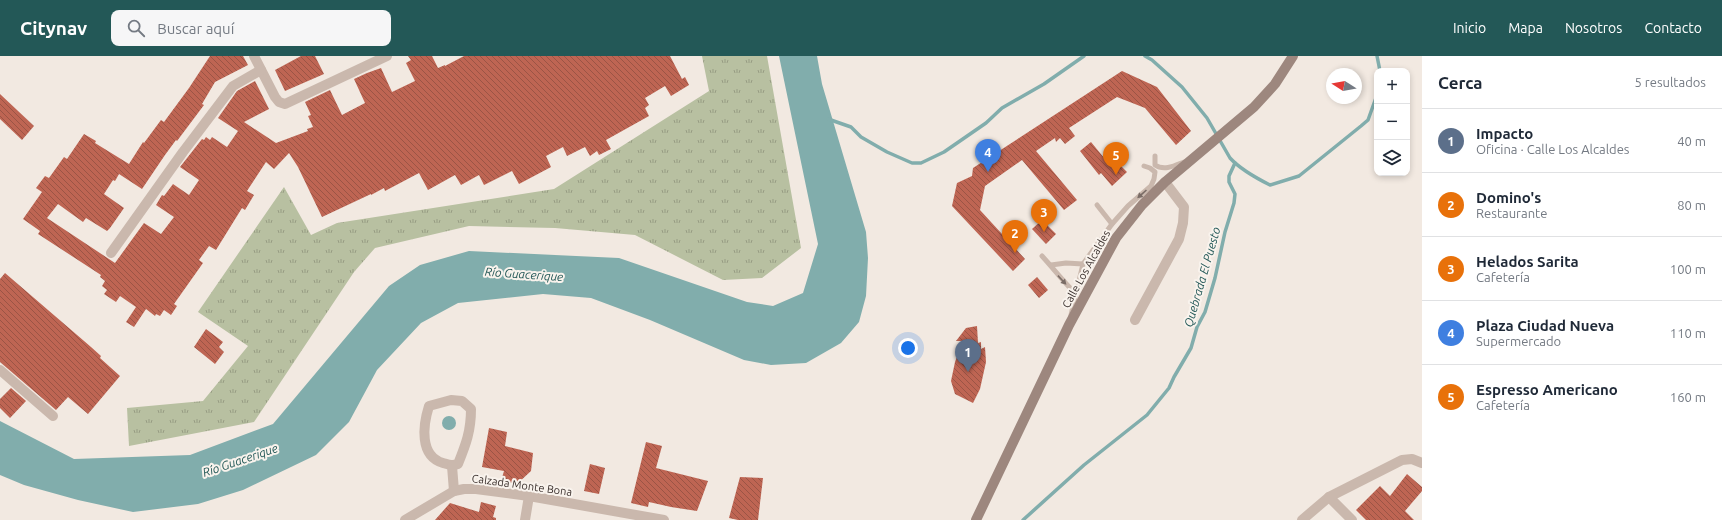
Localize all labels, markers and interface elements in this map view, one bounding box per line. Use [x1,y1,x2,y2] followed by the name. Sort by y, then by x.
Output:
[111,10,391,46] search box
[20,17,87,39] text: Citynav
[125,17,147,39] icon: search
[157,20,234,37] text: Buscar aquí
[1453,20,1486,36] text: Inicio
[1508,20,1543,36] text: Mapa
[1565,20,1622,36] text: Nosotros
[1644,20,1702,36] text: Contacto
[1326,68,1362,104] north arrow
[1374,68,1410,176] map controls
[1374,68,1410,104] button: +
[1438,73,1483,92] text: Cerca
[1635,75,1706,89] text: 5 resultados
[1374,104,1410,140] button: −
[1476,125,1533,142] text: Impacto
[1447,134,1455,148] text: 1
[1677,134,1706,148] text: 40 m
[975,139,1001,172] pin: 4
[1374,140,1410,176] button: layers
[1103,142,1129,175] pin: 5
[1476,142,1630,156] text: Oficina · Calle Los Alcaldes
[1137,189,1147,198] one-way arrow
[1476,189,1541,206] text: Domino's
[1447,198,1455,212] text: 2
[1677,198,1706,212] text: 80 m
[1031,199,1057,232] pin: 3
[1476,206,1547,220] text: Restaurante
[1002,220,1028,253] pin: 2
[1181,225,1223,329] water label: Quebrada El Puesto
[1060,228,1112,310] street label: Calle Los Alcaldes
[1476,253,1579,270] text: Helados Sarita
[1447,262,1455,276] text: 3
[1670,262,1706,276] text: 100 m
[484,265,564,283] water label: Río Guacerique
[1476,270,1530,284] text: Cafetería
[1058,275,1067,285] one-way arrow
[1476,317,1614,334] text: Plaza Ciudad Nueva
[1447,326,1455,340] text: 4
[1670,326,1706,340] text: 110 m
[1476,334,1561,348] text: Supermercado
[898,338,918,358] your location
[955,339,981,372] pin: 1
[1476,381,1618,398] text: Espresso Americano
[1447,390,1455,404] text: 5
[1670,390,1706,404] text: 160 m
[1476,398,1530,412] text: Cafetería
[201,441,279,479] water label: Río Guacerique
[471,472,573,498] street label: Calzada Monte Bona

